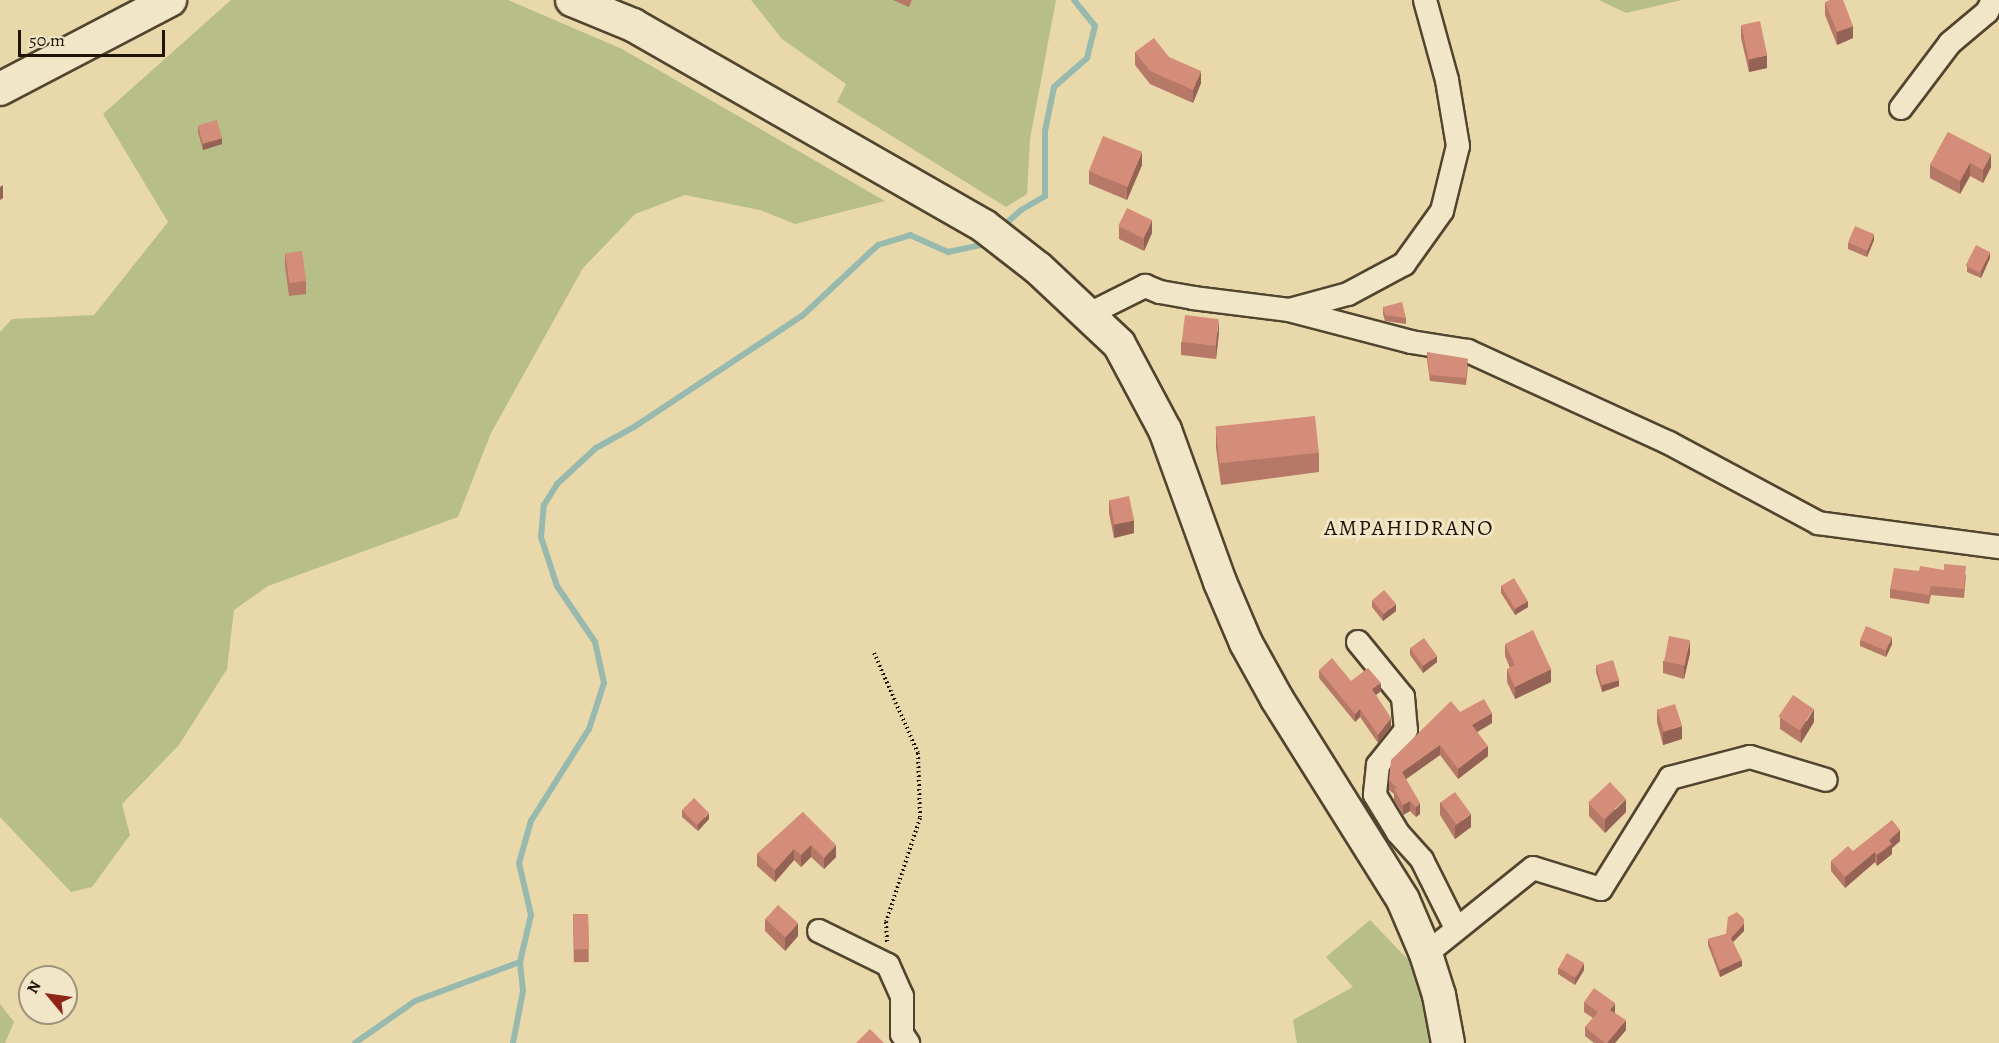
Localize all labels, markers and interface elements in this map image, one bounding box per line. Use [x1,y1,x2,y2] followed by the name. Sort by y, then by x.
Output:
[21,18,168,56] scale bar
[29,28,65,52] text: 50 m
[1324,516,1494,542] district label: AMPAHIDRANO
[18,965,78,1025] north arrow
[22,977,46,998] text: N

